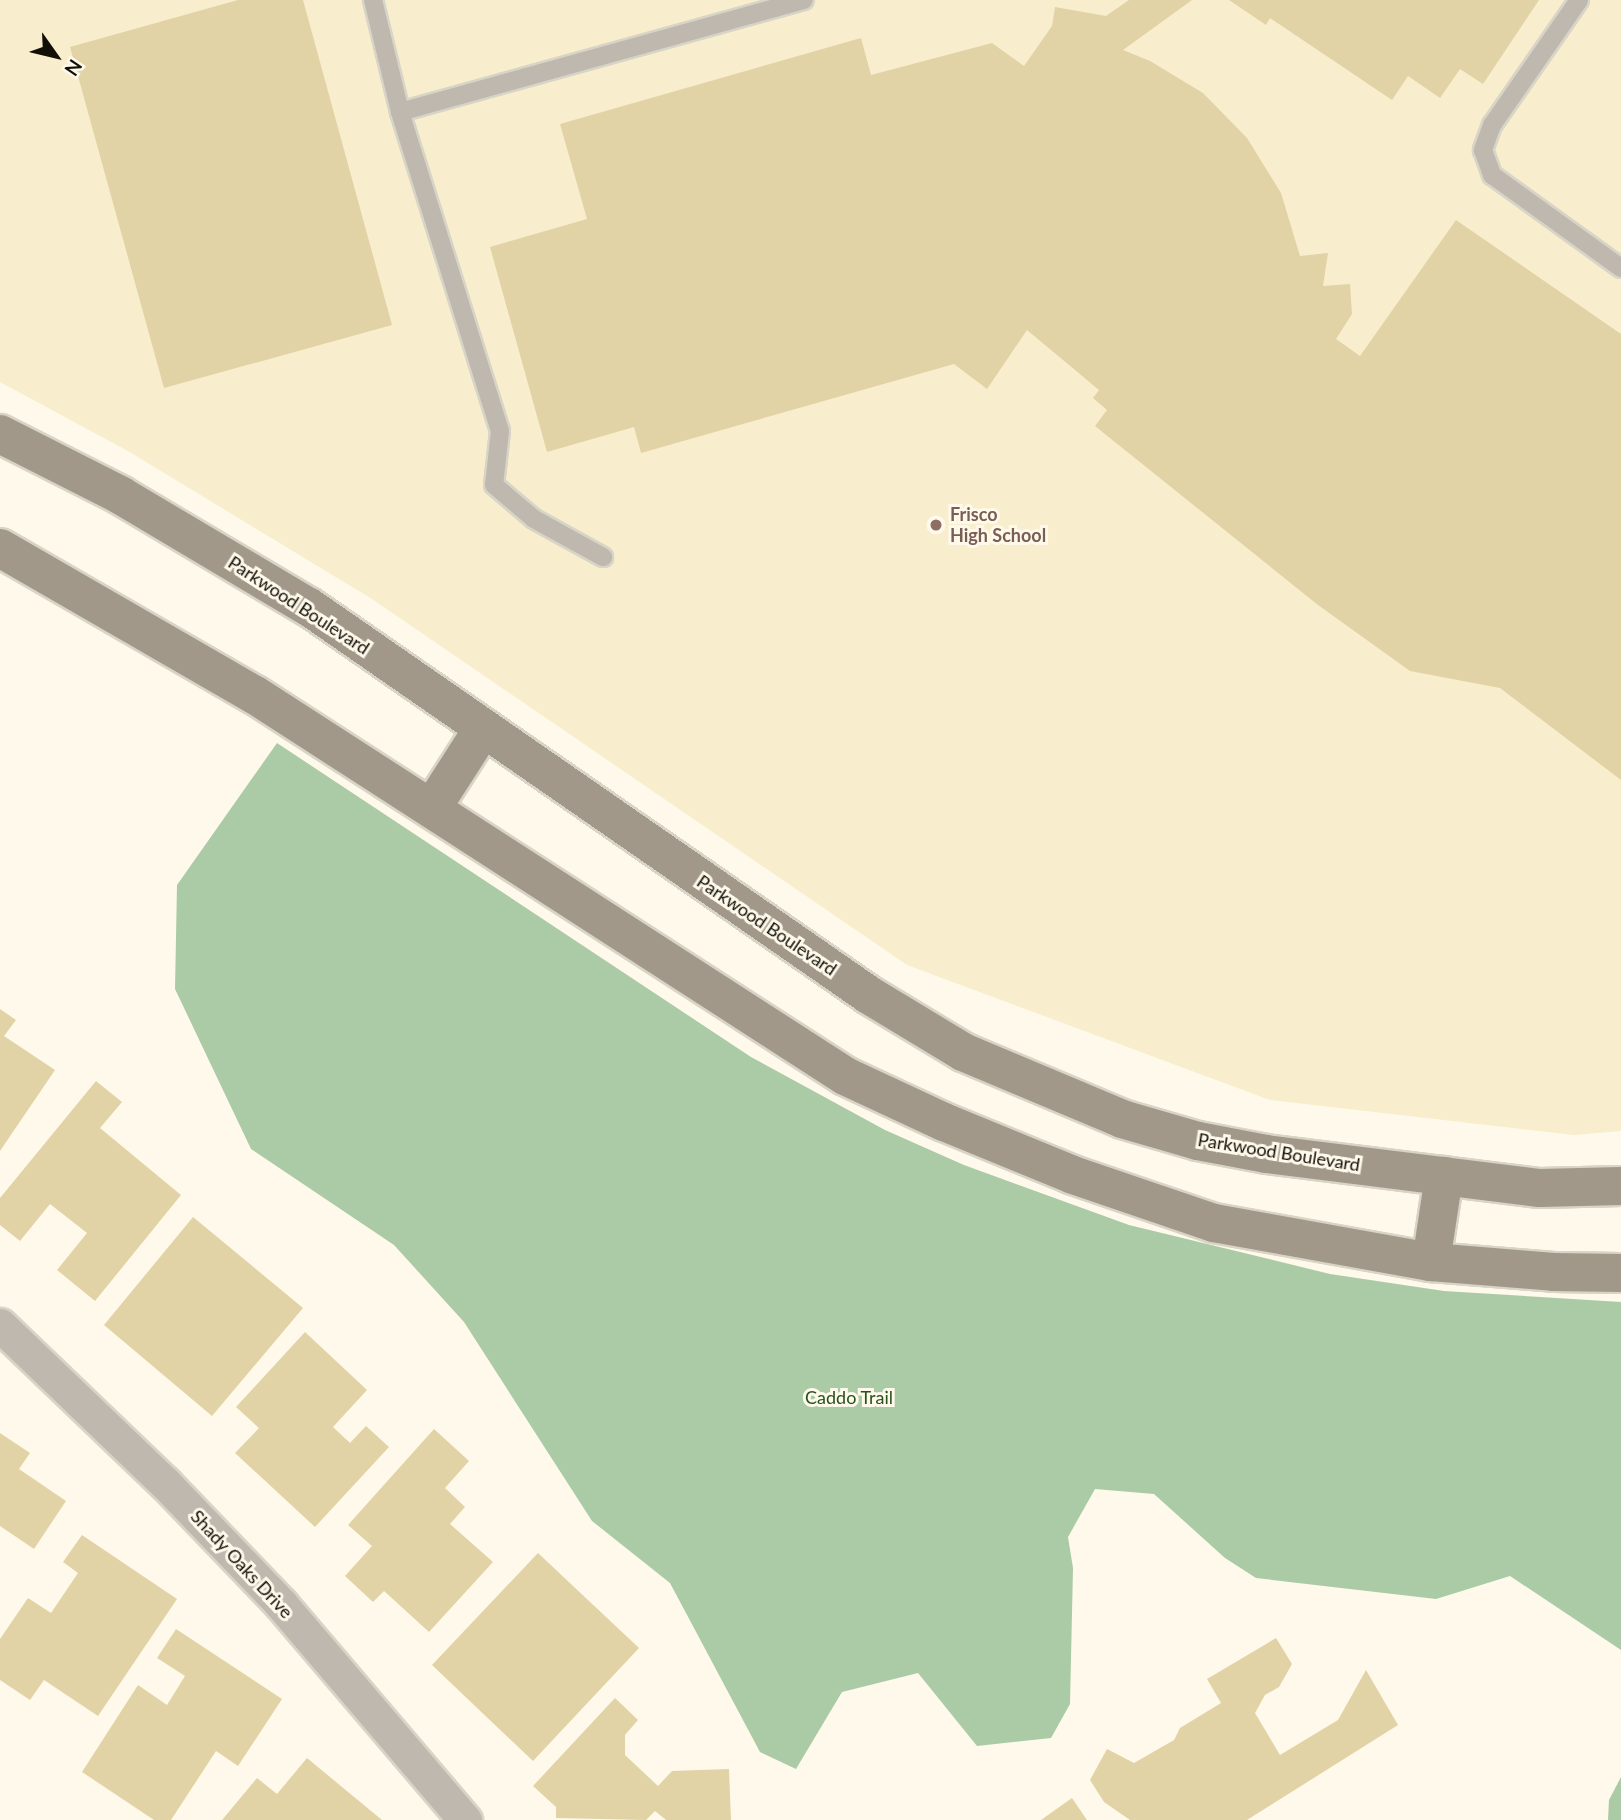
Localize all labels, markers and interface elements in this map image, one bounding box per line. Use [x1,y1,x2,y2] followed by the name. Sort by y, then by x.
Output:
[21,21,91,91] north arrow
[60,56,87,81] text: N
[950,504,1046,546] place label: Frisco High School
[928,517,944,533] marker: Frisco High School
[224,551,374,659] street label: Parkwood Boulevard
[693,870,841,980] street label: Parkwood Boulevard
[1196,1129,1362,1175] street label: Parkwood Boulevard
[805,1386,893,1408] park label: Caddo Trail
[186,1505,298,1623] street label: Shady Oaks Drive

